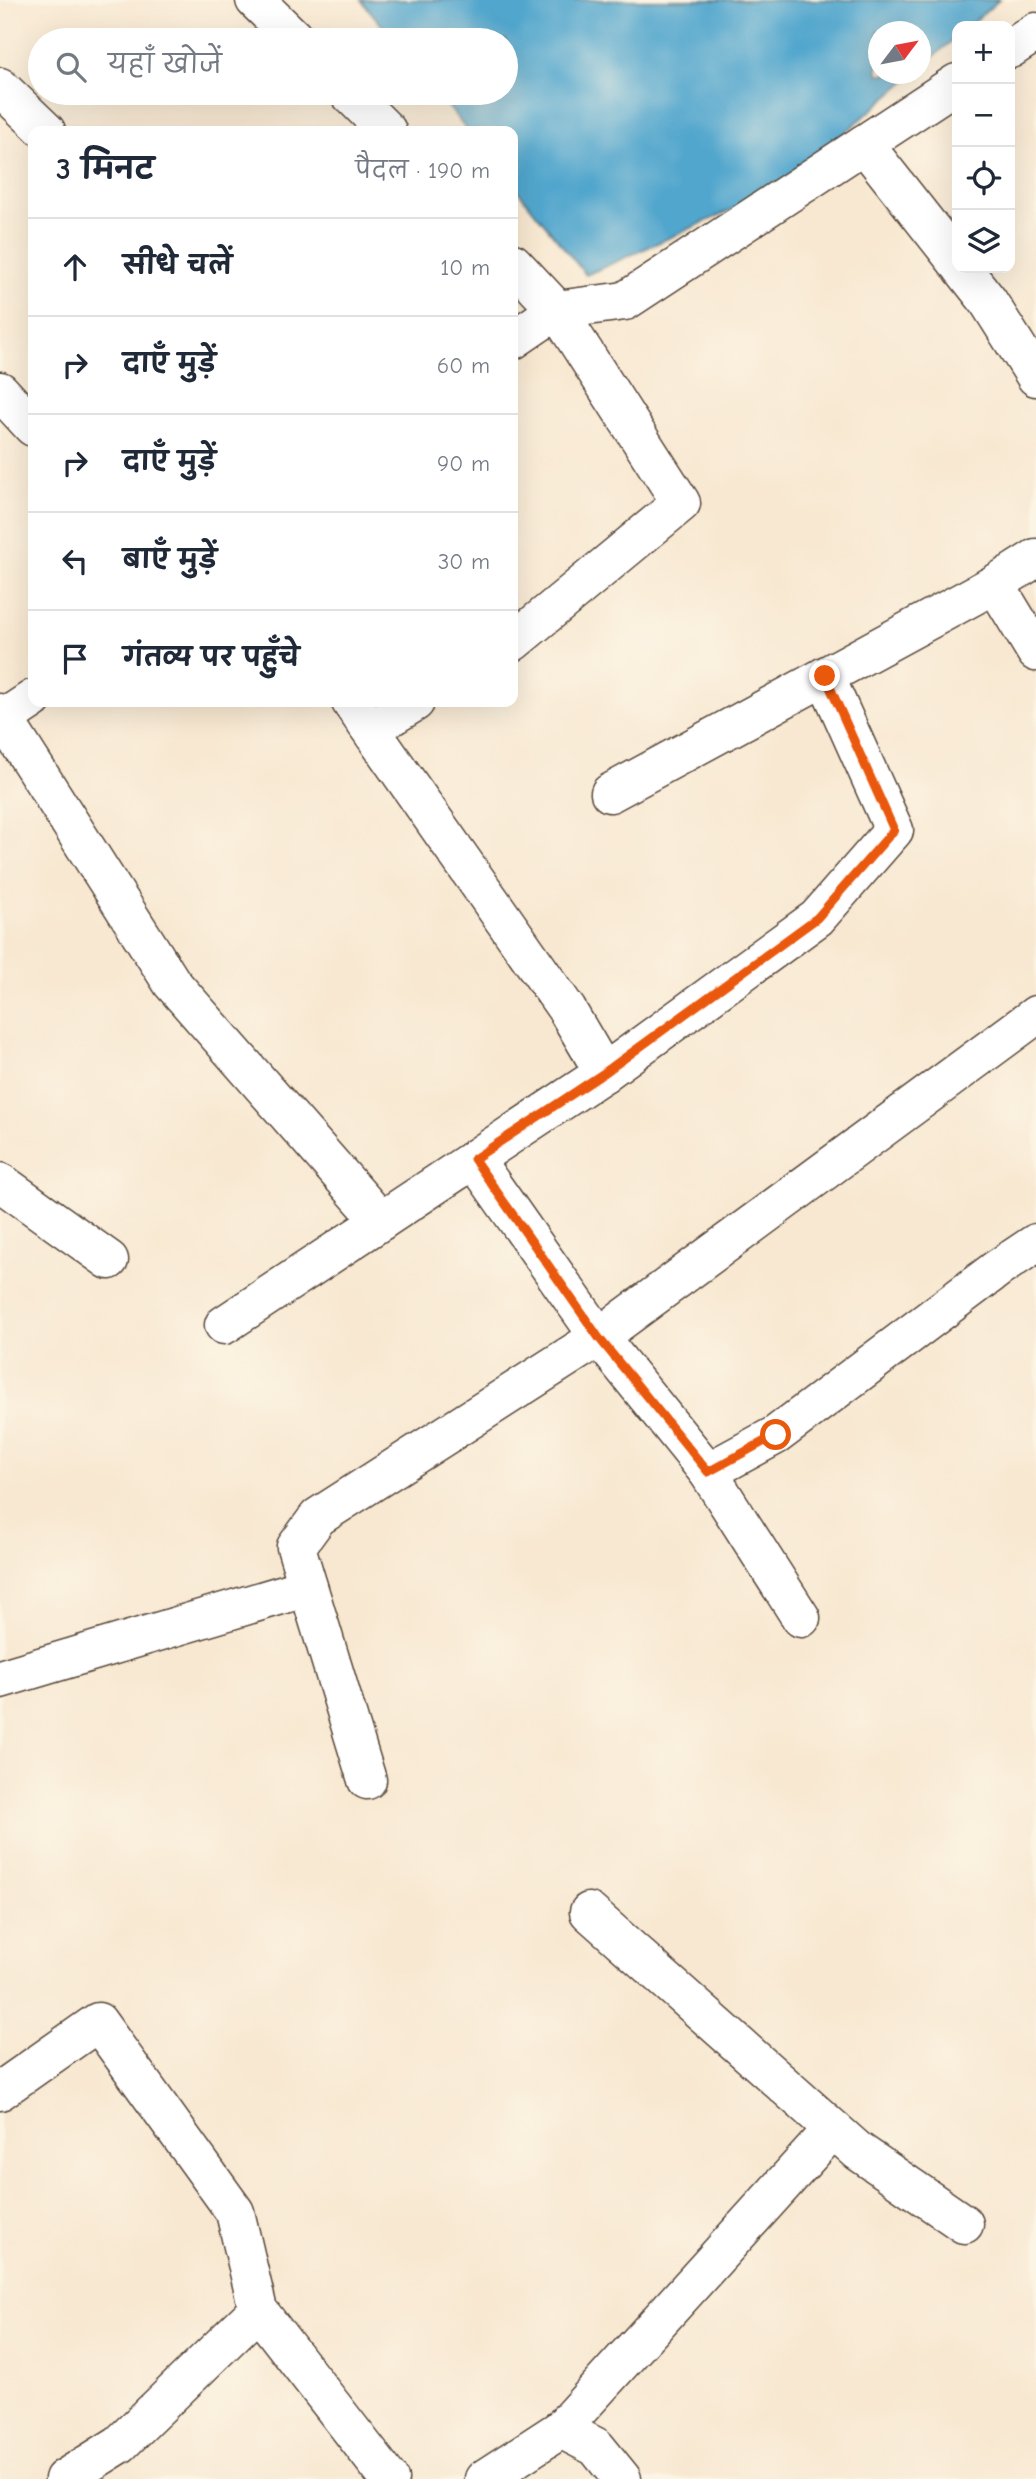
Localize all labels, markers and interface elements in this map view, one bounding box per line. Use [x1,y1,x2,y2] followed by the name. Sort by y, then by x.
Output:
[868,21,931,84] north arrow
[952,21,1015,273] map controls
[952,21,1015,84] button: +
[28,28,518,105] search box
[52,48,90,86] icon: search
[108,50,222,80] text: यहाँ खोजें
[952,84,1015,147] button: −
[952,147,1015,210] button: locate
[56,152,154,187] text: 3 मिनट
[355,157,490,184] text: पैदल · 190 m
[952,210,1015,273] button: layers
[56,248,94,286] icon: ahead
[123,251,232,281] text: सीधे चलें
[440,254,490,281] text: 10 m
[56,346,94,384] icon: right
[123,349,216,379] text: दाएँ मुड़ें
[437,352,490,379] text: 60 m
[56,444,94,482] icon: right
[123,447,216,477] text: दाएँ मुड़ें
[437,450,490,477] text: 90 m
[56,542,94,580] icon: left
[123,545,217,575] text: बाएँ मुड़ें
[438,548,490,575] text: 30 m
[56,640,94,678] icon: arrive
[123,643,300,673] text: गंतव्य पर पहुँचे
[809,660,840,691] route end
[760,1419,791,1450] route start

